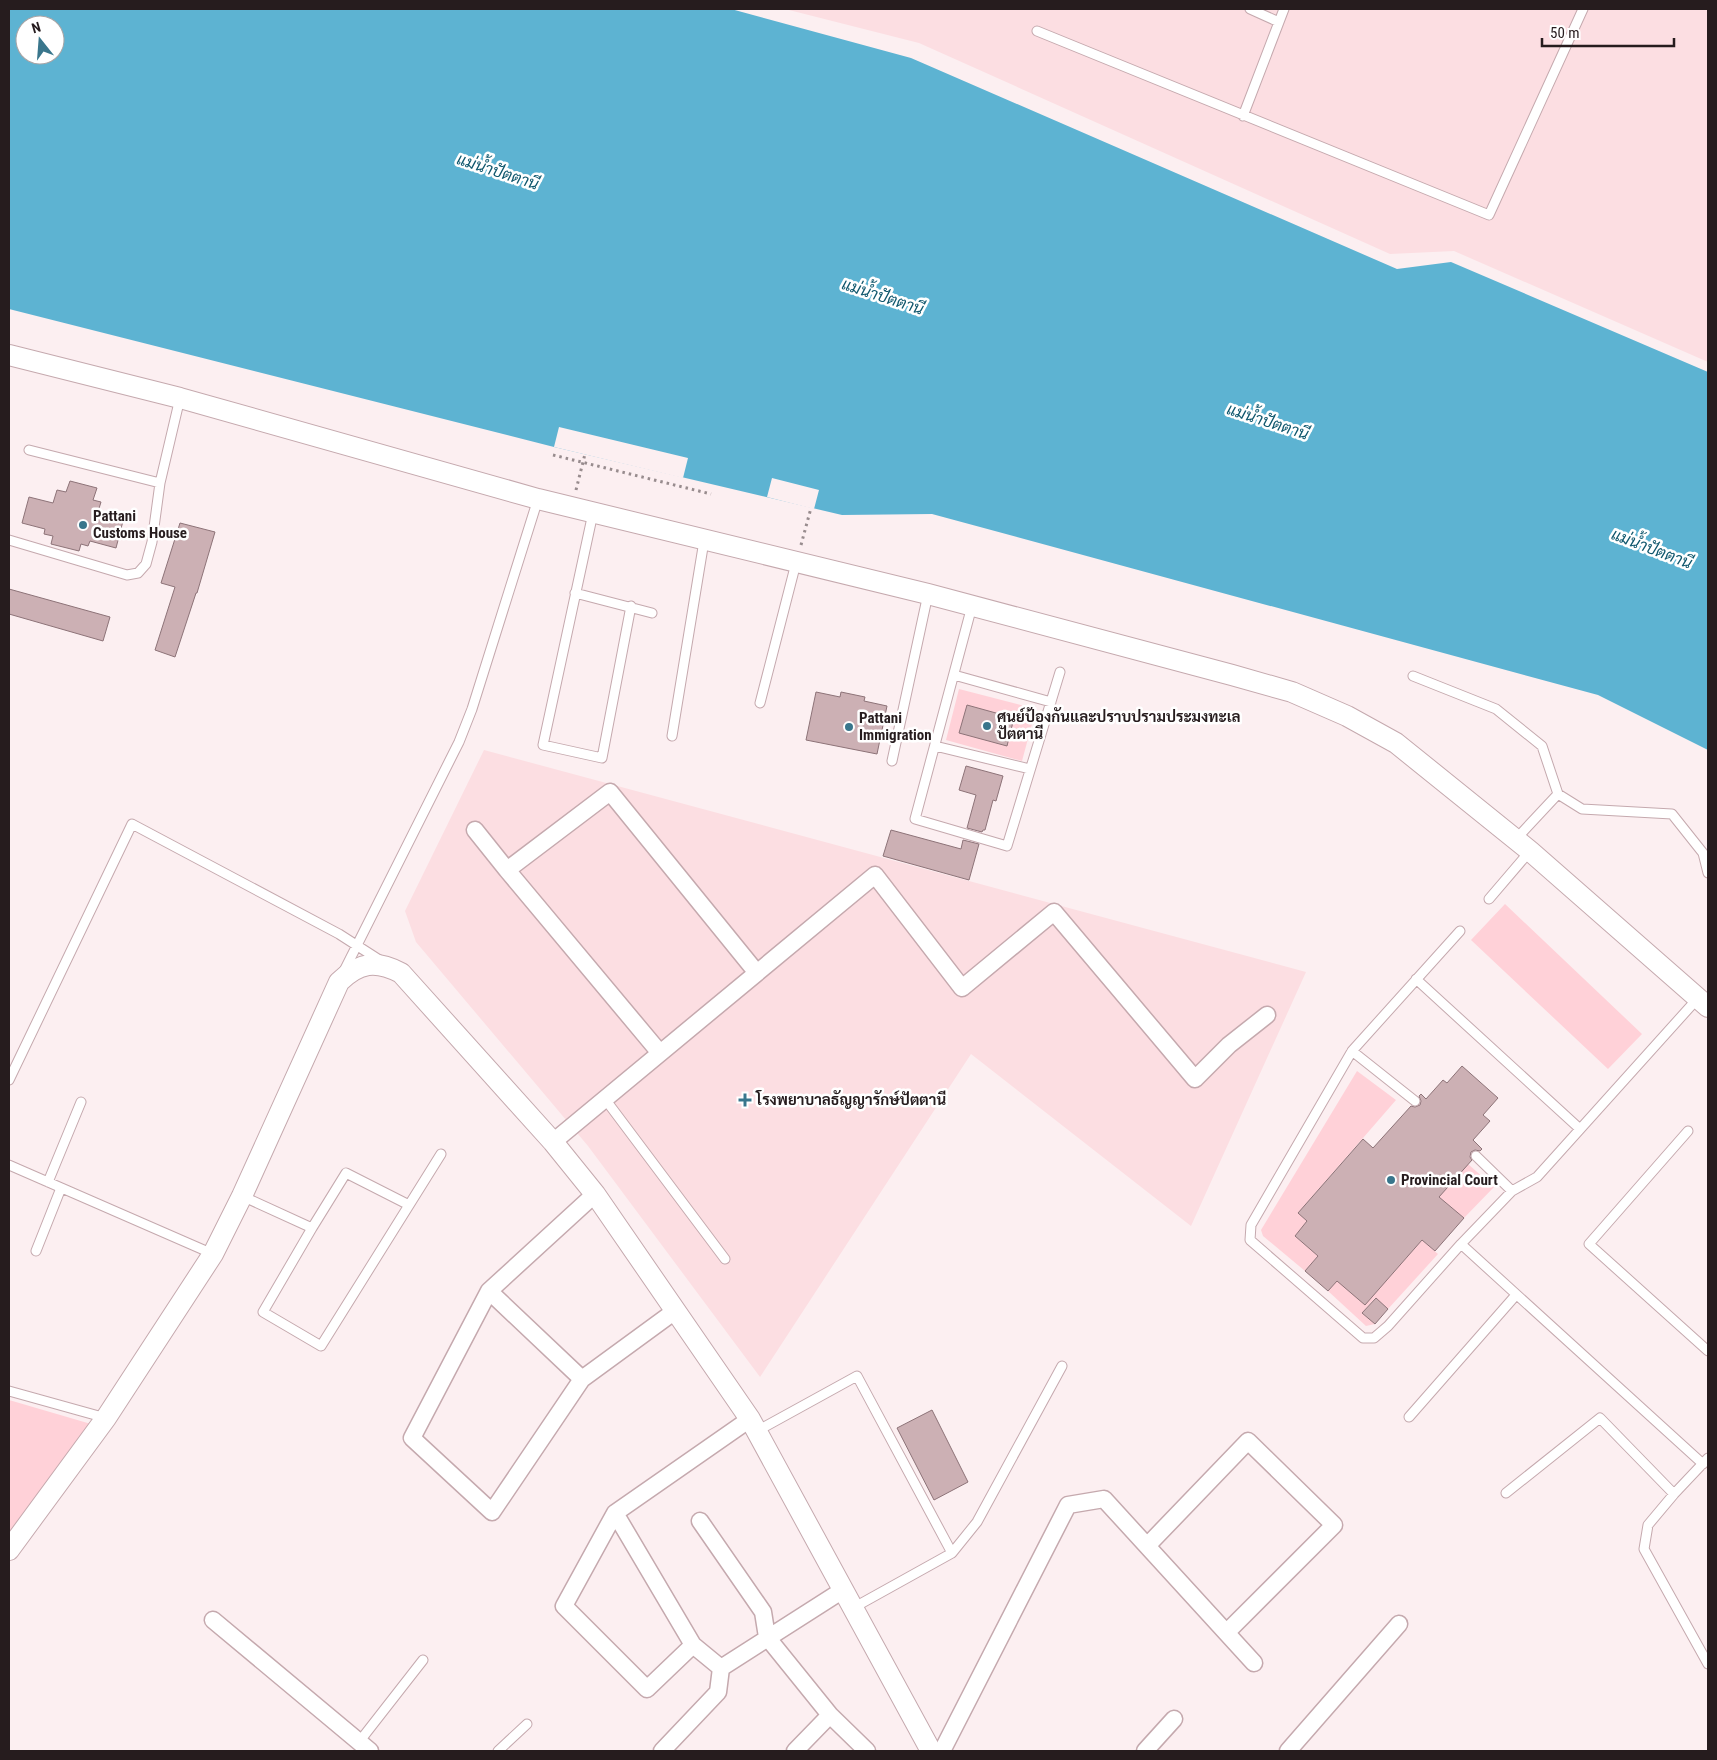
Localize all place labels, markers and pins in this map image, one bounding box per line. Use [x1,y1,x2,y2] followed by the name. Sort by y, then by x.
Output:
[93,507,187,542] place label: Pattani Customs House
[77,519,89,531] marker: Pattani Customs House
[997,707,1241,743] place label: ศูนย์ป้องกันและปราบปรามประมงทะเล ปัตตานี
[859,709,932,744] place label: Pattani Immigration
[981,720,993,732] marker: ศูนย์ป้องกันและปราบปรามประมงทะเล ปัตตานี
[843,721,855,733] marker: Pattani Immigration
[755,1089,946,1109] place label: โรงพยาบาลธัญญารักษ์ปัตตานี
[738,1093,752,1107] marker: โรงพยาบาลธัญญารักษ์ปัตตานี
[1401,1171,1498,1189] place label: Provincial Court
[1385,1174,1397,1186] marker: Provincial Court

